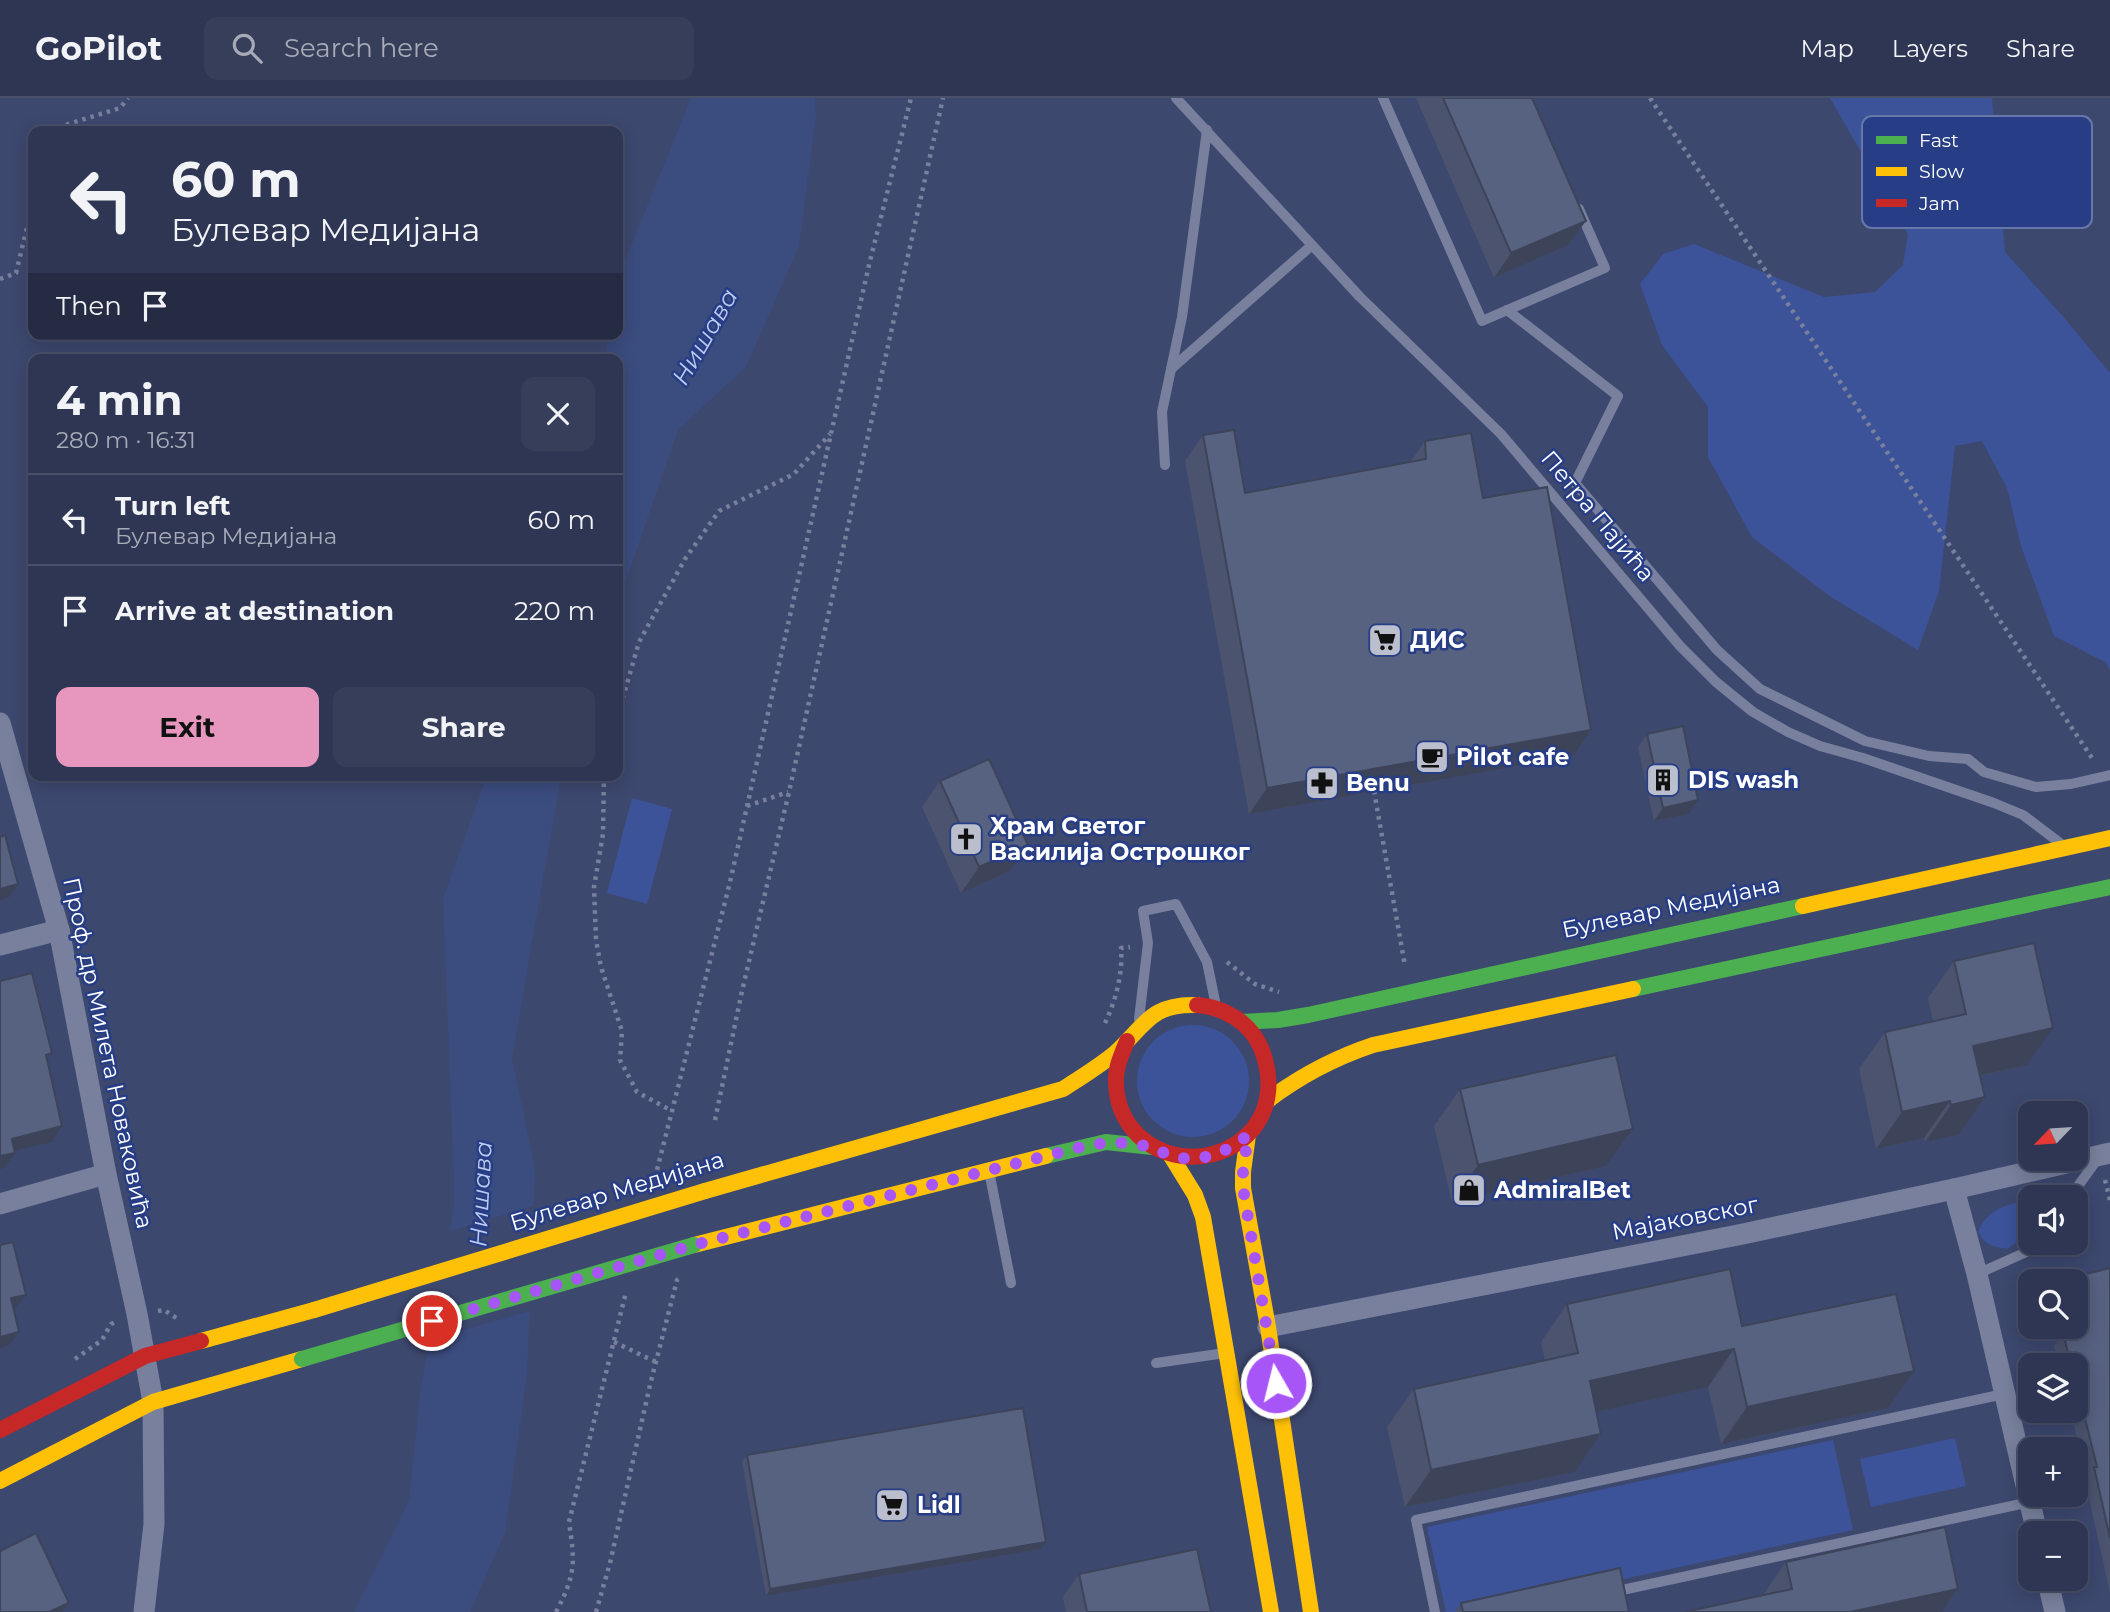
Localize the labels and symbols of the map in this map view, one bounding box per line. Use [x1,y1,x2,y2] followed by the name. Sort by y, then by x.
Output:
[1862,116,2092,228] legend
[1919,129,1959,152] text: Fast
[1919,160,1964,183] text: Slow
[1918,192,1960,215] text: Jam
[665,284,744,390] water label: Нишава
[1535,445,1661,587] street label: Петра Пајића
[1366,621,1404,659] supermarket icon: ДИС
[1410,626,1465,654] place label: ДИС
[1413,738,1451,776] cafe icon: Pilot cafe
[1456,743,1569,771] place label: Pilot cafe
[1644,761,1682,799] building icon: DIS wash
[1303,764,1341,802] pharmacy icon: Benu
[1688,766,1799,794] place label: DIS wash
[1346,769,1410,797] place label: Benu
[990,812,1250,866] place label: Храм Светог Василија Острошког
[947,820,985,858] church icon: Храм Светог Василија Острошког
[1559,870,1783,944] street label: Булевар Медијана
[57,875,159,1231] street label: Проф. др Милета Новаковића
[2018,1101,2088,1171] north arrow
[463,1140,498,1248] water label: Нишава
[507,1145,727,1237] street label: Булевар Медијана
[1450,1171,1488,1209] shop icon: AdmiralBet
[1493,1176,1631,1204] place label: AdmiralBet
[1610,1190,1761,1246] street label: Мајаковског
[402,1291,462,1351] pin
[1239,1346,1313,1420] position arrow
[873,1486,911,1524] supermarket icon: Lidl
[917,1491,961,1519] place label: Lidl

